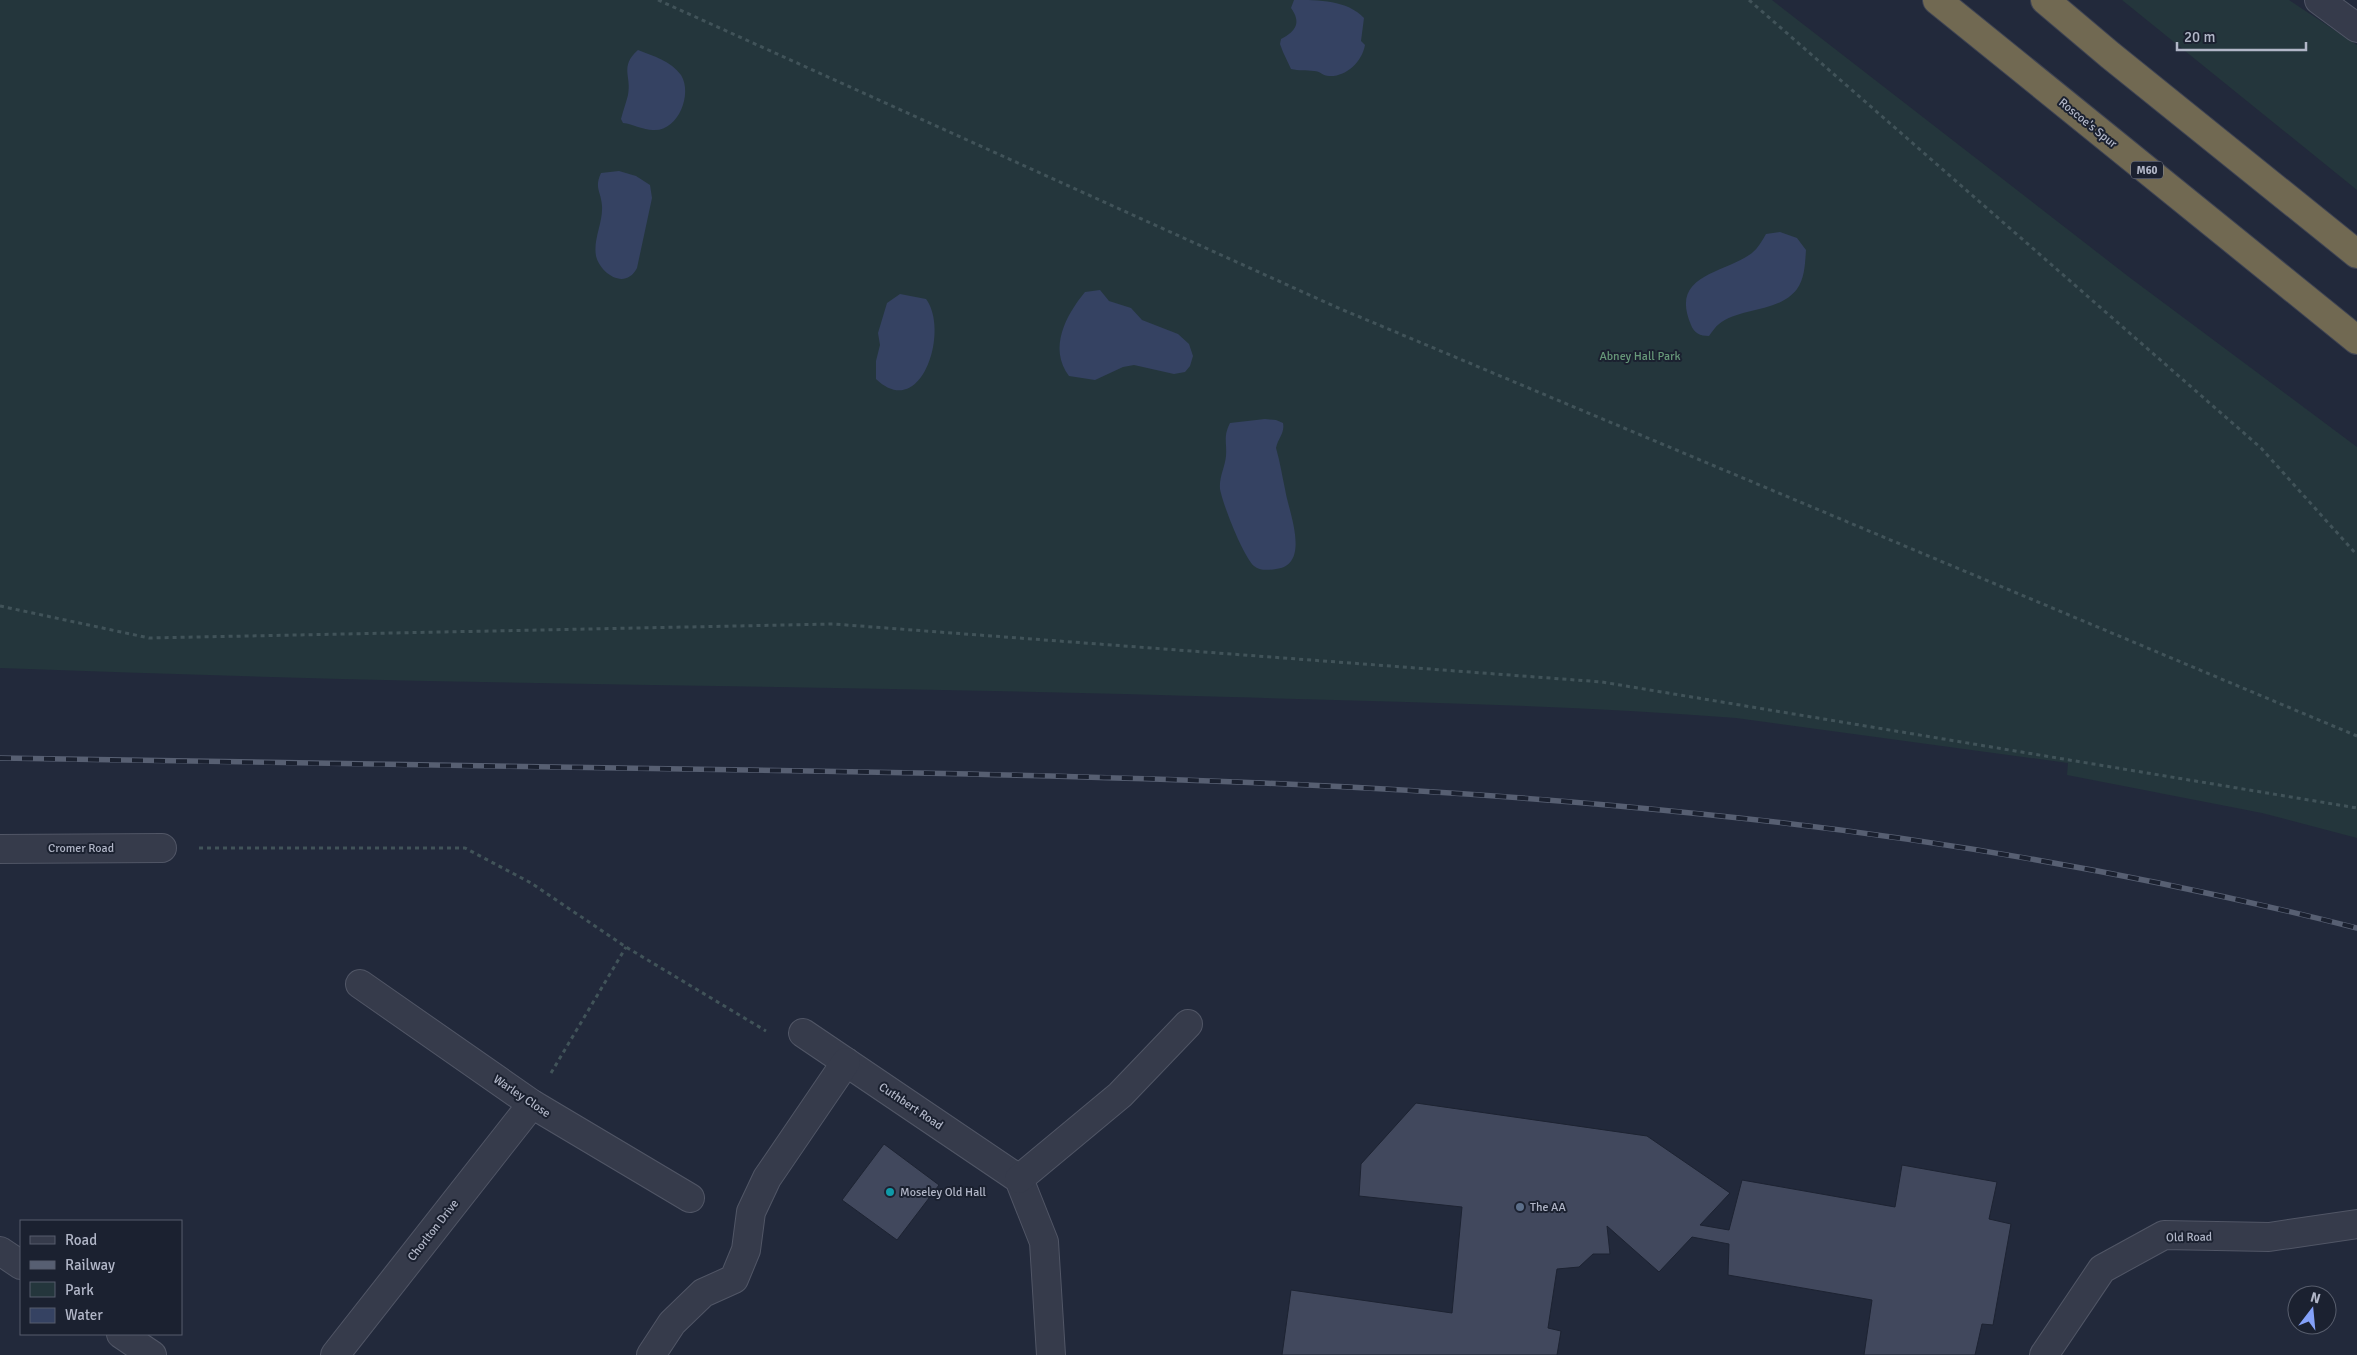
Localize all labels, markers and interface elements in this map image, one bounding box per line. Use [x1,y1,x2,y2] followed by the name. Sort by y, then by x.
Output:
[2177,20,2306,52] scale bar
[2184,28,2215,46] text: 20 m
[2055,95,2120,152] street label: Roscoe's Spur
[2131,162,2163,178] road number: M60
[1599,349,1681,364] park label: Abney Hall Park
[48,841,114,856] street label: Cromer Road
[490,1072,553,1121] street label: Warley Close
[876,1080,946,1133] street label: Cuthbert Road
[900,1185,987,1200] place label: Moseley Old Hall
[884,1186,896,1198] marker: Moseley Old Hall
[405,1196,462,1264] street label: Chorlton Drive
[1530,1200,1566,1215] place label: The AA
[1514,1201,1526,1213] marker: The AA
[20,1220,182,1335] legend
[2166,1230,2212,1245] street label: Old Road
[65,1231,97,1249] text: Road
[65,1256,115,1274] text: Railway
[65,1281,94,1299] text: Park
[2287,1285,2337,1335] north arrow
[2308,1288,2322,1307] text: N
[65,1306,103,1324] text: Water

